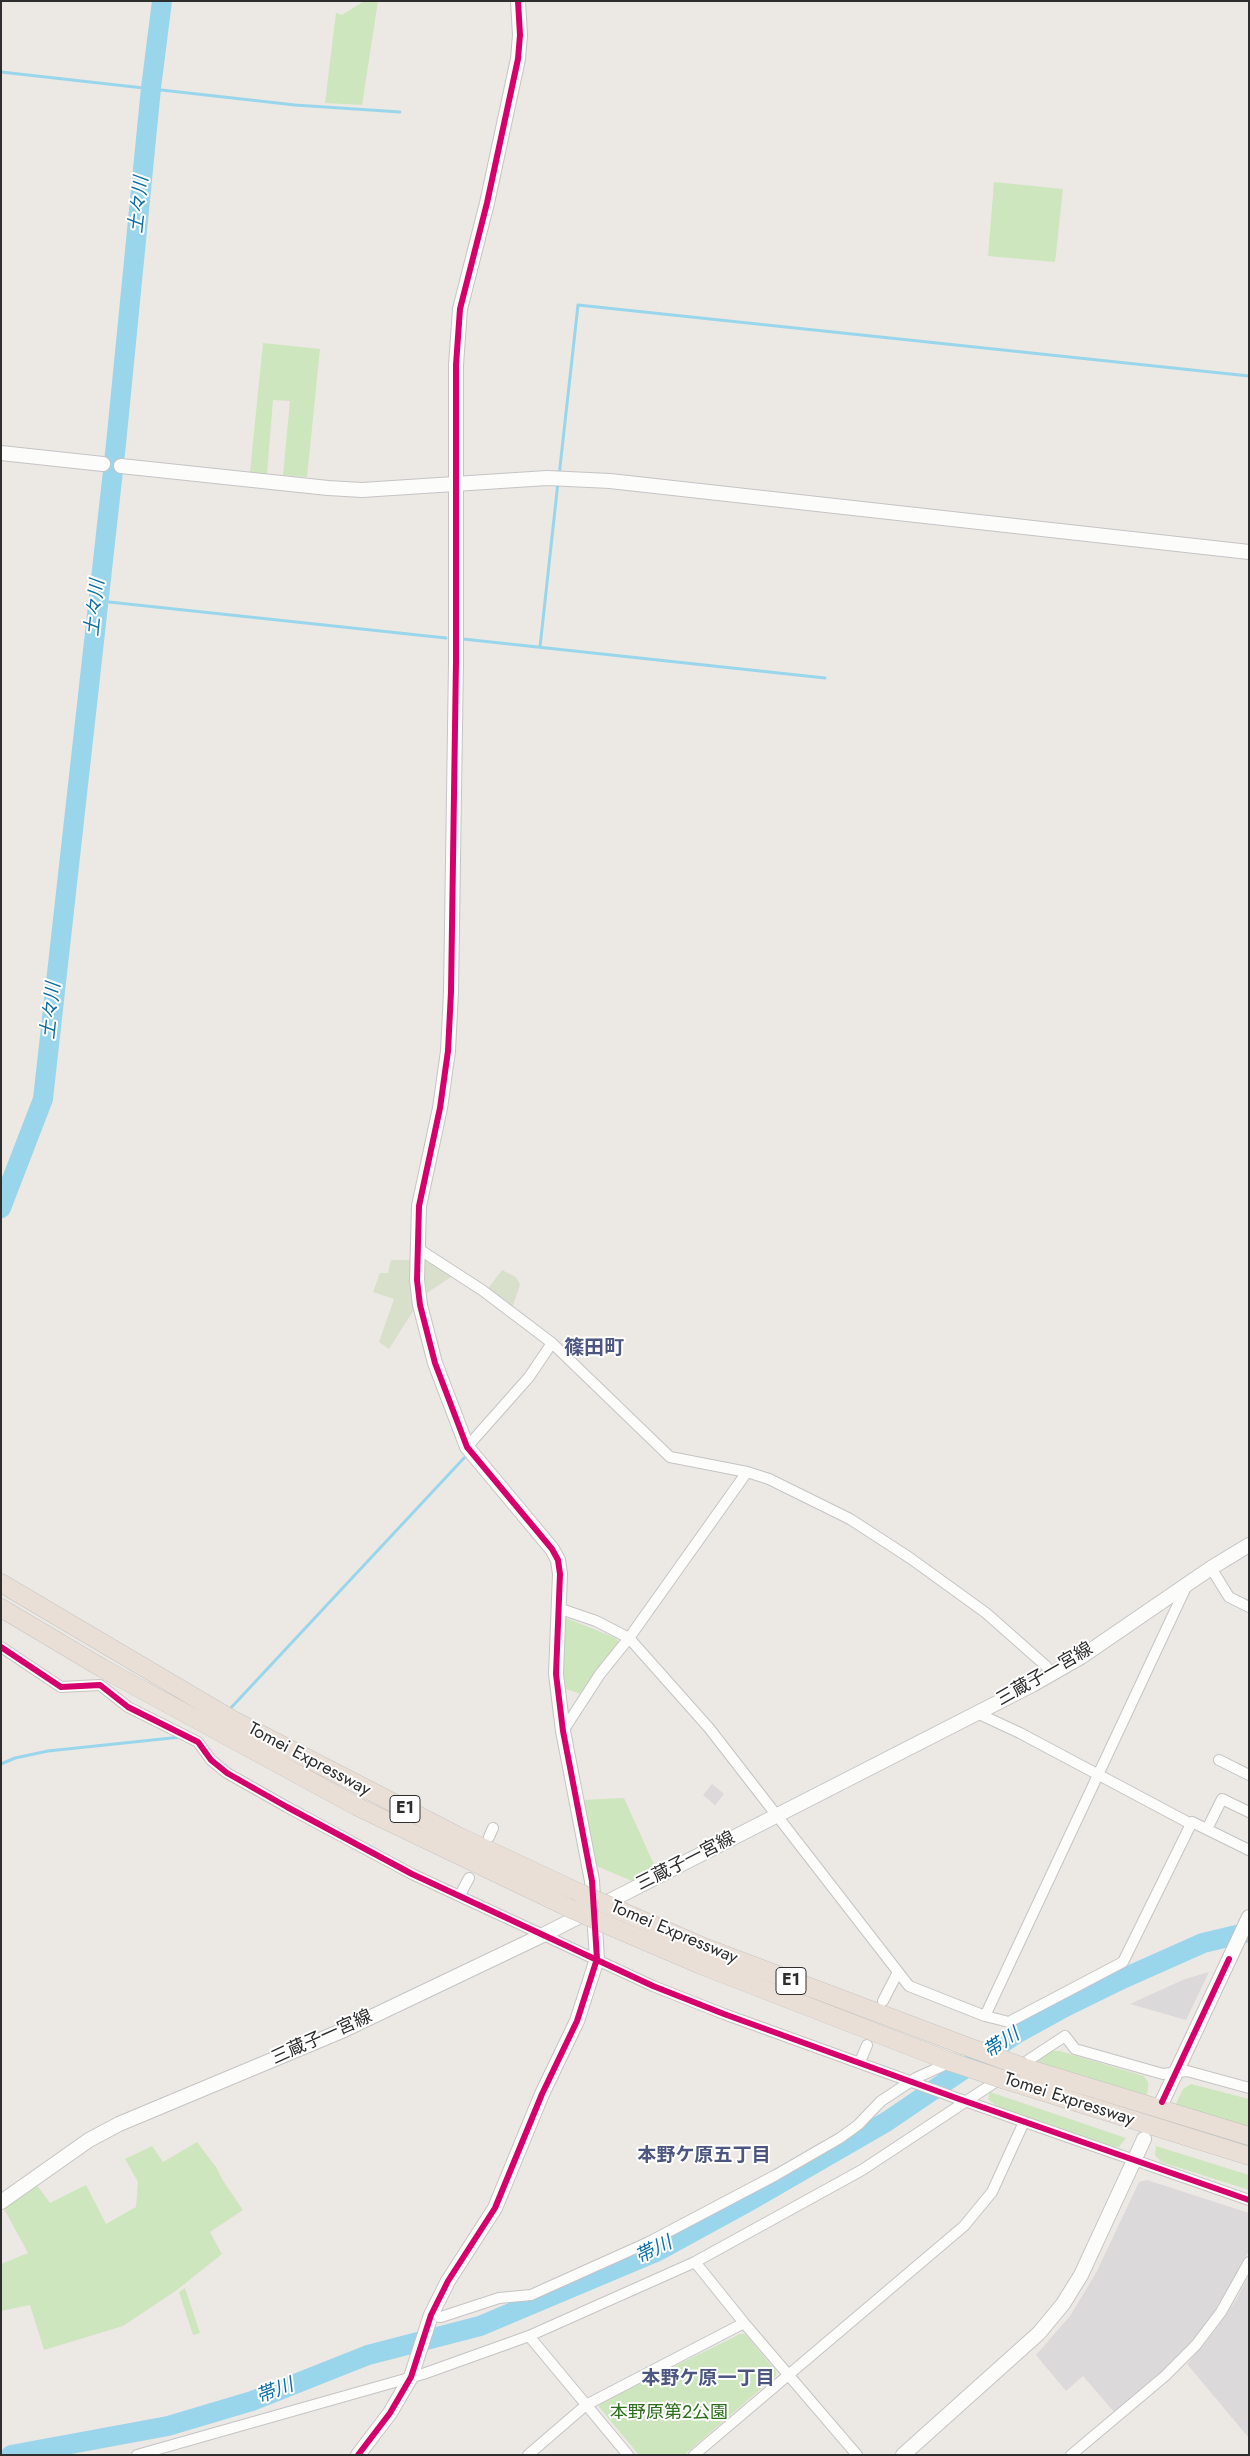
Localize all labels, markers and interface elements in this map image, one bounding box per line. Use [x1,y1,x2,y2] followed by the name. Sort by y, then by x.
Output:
[126,175,154,235] water label: 土々川
[82,578,110,638] water label: 土々川
[38,981,66,1041] water label: 土々川
[564,1337,624,1361] district label: 篠田町
[993,1639,1097,1711] street label: 三蔵子一宮線
[244,1719,374,1801] street label: Tomei Expressway
[390,1796,420,1822] road number: E1
[633,1828,739,1896] street label: 三蔵子一宮線
[607,1897,741,1969] street label: Tomei Expressway
[776,1968,806,1994] road number: E1
[268,2006,376,2070] street label: 三蔵子一宮線
[980,2024,1024,2064] water label: 帯川
[1001,2069,1137,2131] street label: Tomei Expressway
[638,2145,770,2167] district label: 本野ケ原五丁目
[632,2232,676,2270] water label: 帯川
[642,2368,774,2390] district label: 本野ケ原一丁目
[253,2375,297,2409] water label: 帯川
[610,2403,728,2425] park label: 本野原第2公園

